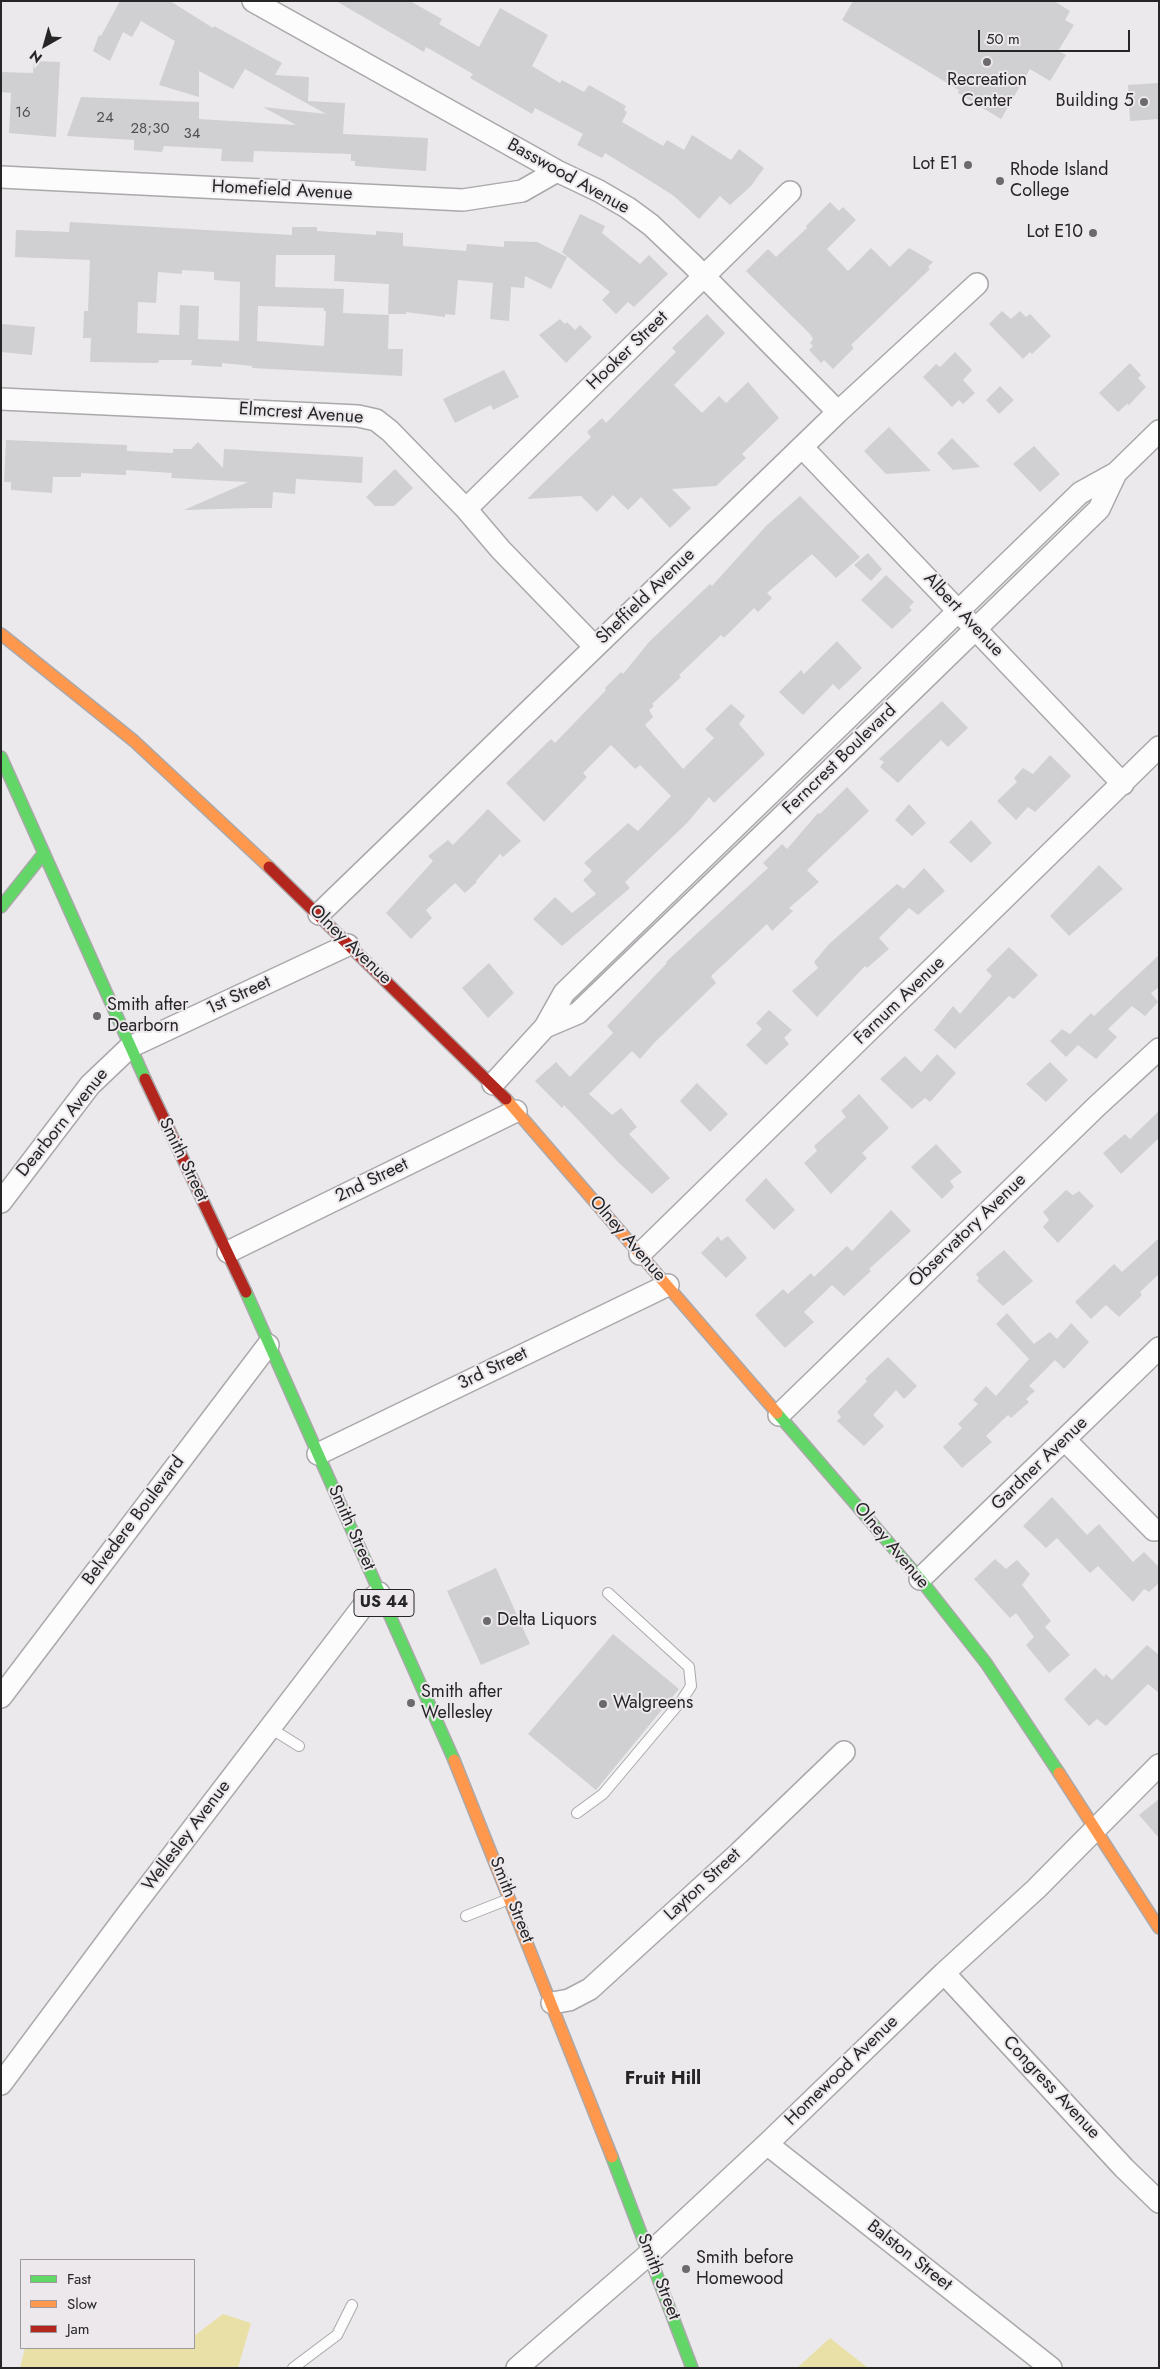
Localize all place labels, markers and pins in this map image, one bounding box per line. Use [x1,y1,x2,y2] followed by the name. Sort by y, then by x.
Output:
[981,56,993,68] marker: Recreation Center
[947,70,1027,112] place label: Recreation Center
[1055,91,1134,113] place label: Building 5
[1138,96,1150,108] marker: Building 5
[912,154,958,176] place label: Lot E1
[962,159,974,171] marker: Lot E1
[1010,160,1108,202] place label: Rhode Island College
[994,175,1006,187] marker: Rhode Island College
[1027,222,1083,244] place label: Lot E10
[1087,227,1099,239] marker: Lot E10
[107,995,188,1038] place label: Smith after Dearborn
[91,1010,103,1022] marker: Smith after Dearborn
[497,1610,597,1632] place label: Delta Liquors
[481,1615,493,1627] marker: Delta Liquors
[421,1682,502,1725] place label: Smith after Wellesley
[613,1693,693,1715] place label: Walgreens
[405,1697,417,1709] marker: Smith after Wellesley
[597,1698,609,1710] marker: Walgreens
[696,2248,793,2290] place label: Smith before Homewood
[680,2263,692,2275] marker: Smith before Homewood

